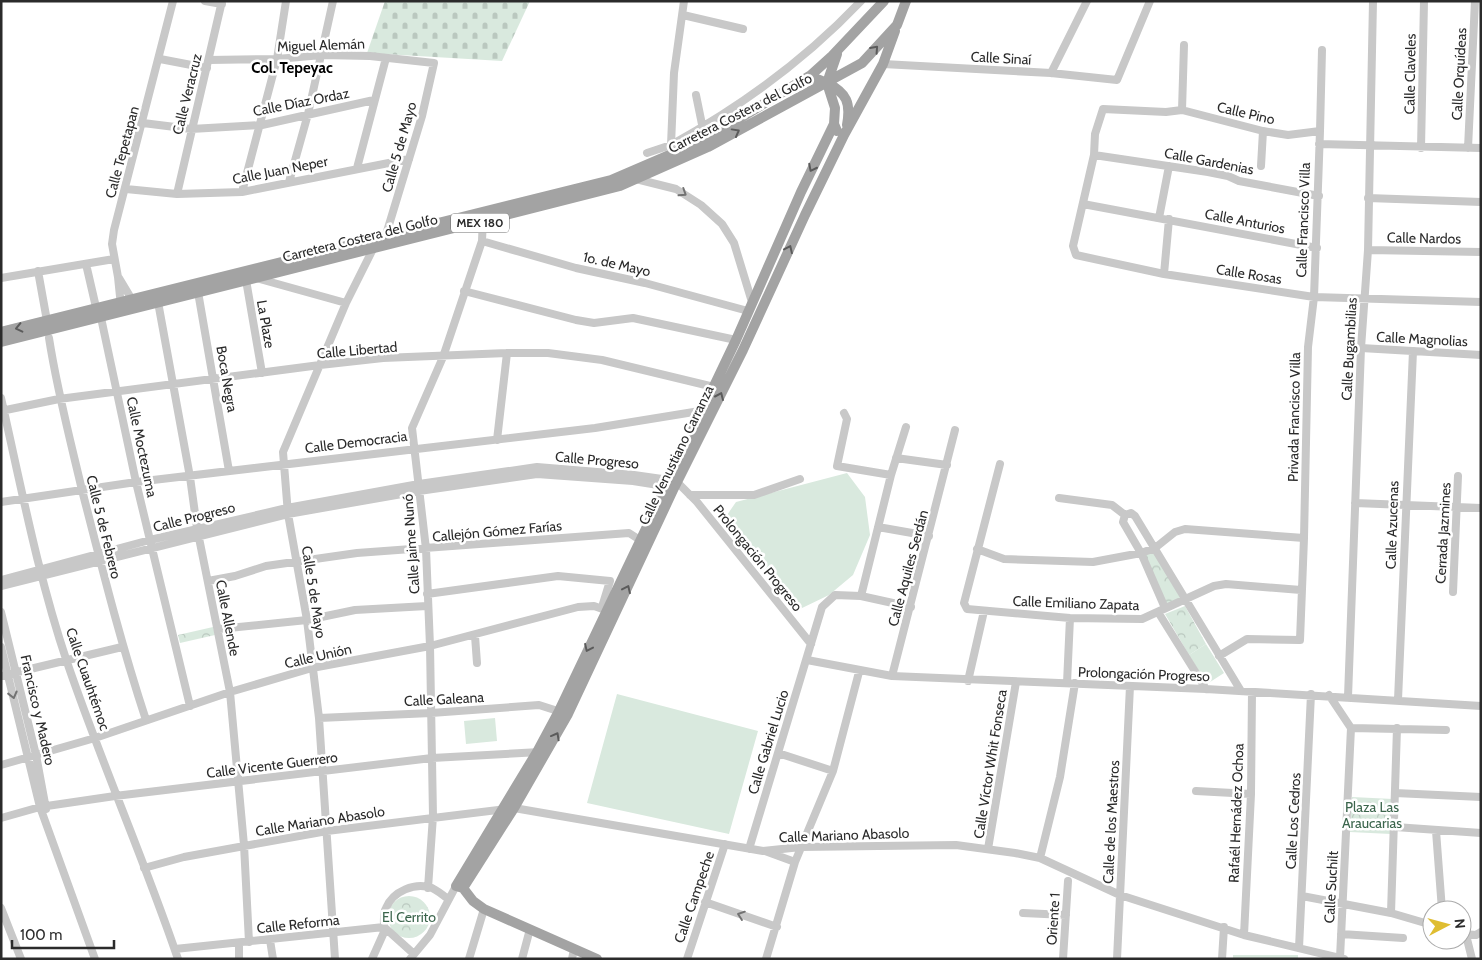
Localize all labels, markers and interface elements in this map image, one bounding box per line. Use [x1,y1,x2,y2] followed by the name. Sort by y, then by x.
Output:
[1448,27,1470,121] street label: Calle Orquídeas
[1400,33,1420,115] street label: Calle Claveles
[277,34,365,56] street label: Miguel Alemán
[869,46,878,55] one-way arrow
[970,47,1032,69] street label: Calle Sinaí
[168,51,206,136] street label: Calle Veracruz
[251,59,333,77] district label: Col. Tepeyac
[665,69,815,157] street label: Carretera Costera del Golfo
[251,84,351,120] street label: Calle Díaz Ordaz
[1215,98,1277,128] street label: Calle Pino
[377,99,421,194] street label: Calle 5 de Mayo
[101,104,143,200] street label: Calle Tepetapan
[731,129,740,139] one-way arrow
[1163,143,1255,179] street label: Calle Gardenias
[231,152,330,188] street label: Calle Juan Neper
[1292,162,1314,278] street label: Calle Francisco Villa
[808,163,818,172] one-way arrow
[677,187,686,197] one-way arrow
[1203,204,1287,238] street label: Calle Anturios
[281,210,440,266] street label: Carretera Costera del Golfo
[451,214,509,232] road number: MEX 180
[1387,228,1461,248] street label: Calle Nardos
[783,245,793,254] one-way arrow
[581,247,653,281] street label: 1o. de Mayo
[1215,260,1283,288] street label: Calle Rosas
[1337,297,1361,401] street label: Calle Bugambilias
[253,299,279,349] street label: La Plaze
[14,322,23,333] one-way arrow
[1376,328,1468,350] street label: Calle Magnolias
[316,338,398,362] street label: Calle Libertad
[212,344,242,414] street label: Boca Negra
[1284,352,1304,482] street label: Privada Francisco Villa
[634,382,718,528] street label: Calle Venustiano Carranza
[714,392,724,401] one-way arrow
[123,395,161,499] street label: Calle Moctezuma
[304,427,408,457] street label: Calle Democracia
[554,447,640,473] street label: Calle Progreso
[82,473,126,581] street label: Calle 5 de Febrero
[1381,480,1403,570] street label: Calle Azucenas
[1431,482,1455,584] street label: Cerrada Jazmines
[398,493,423,595] street label: Calle Jaime Nunó
[151,498,237,536] street label: Calle Progreso
[709,501,807,615] street label: Prolongación Progreso
[884,508,932,628] street label: Calle Aquiles Serdán
[431,516,563,546] street label: Callejón Gómez Farías
[298,544,330,640] street label: Calle 5 de Mayo
[212,578,244,658] street label: Calle Allende
[620,585,631,594] one-way arrow
[1012,592,1140,614] street label: Calle Emiliano Zapata
[62,625,114,733] street label: Calle Cuauhtémoc
[283,639,354,672] street label: Calle Unión
[584,643,594,652] one-way arrow
[17,653,60,767] street label: Francisco y Madero
[1078,663,1211,685] street label: Prolongación Progreso
[744,687,793,796] street label: Calle Gabriel Lucio
[404,688,485,710] street label: Calle Galeana
[969,688,1011,840] street label: Calle Víctor Whit Fonseca
[7,690,18,699] one-way arrow
[550,732,560,741] one-way arrow
[1225,743,1247,883] street label: Rafaél Hernádez Ochoa
[205,748,339,782] street label: Calle Vicente Guerrero
[1099,760,1123,884] street label: Calle de los Maestros
[1281,772,1305,870] street label: Calle Los Cedros
[1342,798,1402,832] park label: Plaza Las Araucarias
[254,802,386,840] street label: Calle Mariano Abasolo
[778,824,910,846] street label: Calle Mariano Abasolo
[670,849,718,945] street label: Calle Campeche
[1320,850,1342,924] street label: Calle Suchilt
[1042,892,1064,946] street label: Oriente 1
[1422,900,1472,950] north arrow
[382,908,436,926] park label: El Cerrito
[737,910,746,920] one-way arrow
[256,911,341,937] street label: Calle Reforma
[12,918,115,950] scale bar
[1450,918,1469,930] text: N
[20,926,62,944] text: 100 m

